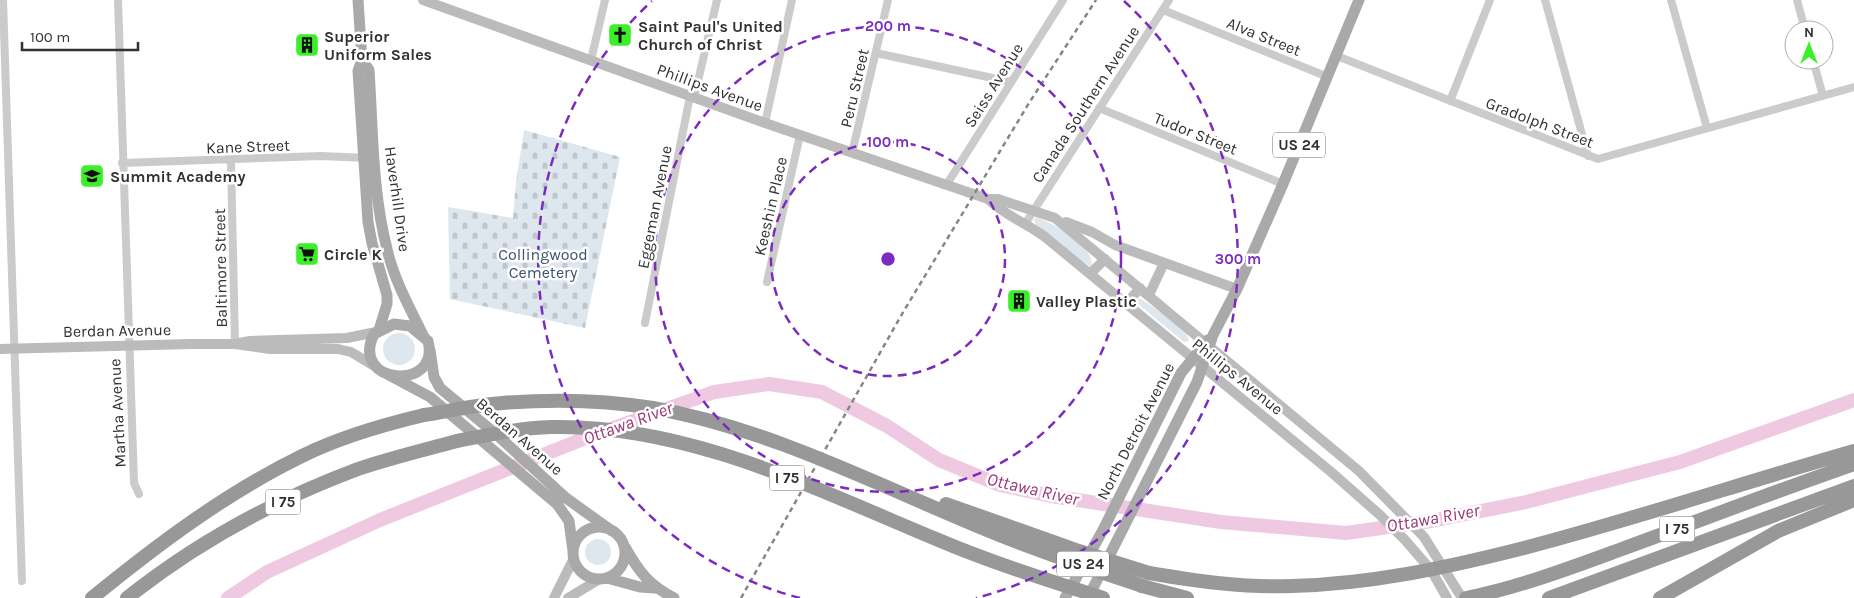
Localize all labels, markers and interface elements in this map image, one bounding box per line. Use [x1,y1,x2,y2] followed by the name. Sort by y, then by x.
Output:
[1224,13,1304,60] street label: Alva Street
[638,17,783,54] place label: Saint Paul's United Church of Christ
[865,17,911,35] text: 200 m
[22,20,139,52] scale bar
[1784,20,1834,70] north arrow
[607,22,633,48] church icon: Saint Paul's United Church of Christ
[1028,22,1143,186] street label: Canada Southern Avenue
[1804,24,1814,41] text: N
[324,27,432,64] place label: Superior Uniform Sales
[30,28,70,46] text: 100 m
[294,32,320,58] building icon: Superior Uniform Sales
[960,40,1027,131] street label: Seiss Avenue
[836,47,873,129] street label: Peru Street
[654,60,765,115] street label: Phillips Avenue
[1483,93,1597,152] street label: Gradolph Street
[1151,108,1240,159] street label: Tudor Street
[1273,132,1325,158] road number: US 24
[867,133,909,151] text: 100 m
[206,136,290,157] street label: Kane Street
[633,144,676,270] street label: Eggeman Avenue
[381,145,414,253] street label: Haverhill Drive
[750,155,791,257] street label: Keeshin Place
[79,163,105,189] school or university icon: Summit Academy
[110,167,246,186] place label: Summit Academy
[210,208,231,328] street label: Baltimore Street
[294,241,320,267] supermarket icon: Circle K
[324,245,383,264] place label: Circle K
[498,245,588,282] park label: Collingwood Cemetery
[879,250,897,268] centre of rings
[1215,250,1261,268] text: 300 m
[1006,288,1032,314] building icon: Valley Plastic
[1036,292,1137,311] place label: Valley Plastic
[63,320,171,341] street label: Berdan Avenue
[1188,334,1287,419] street label: Phillips Avenue
[105,358,130,468] street label: Martha Avenue
[1093,359,1178,503] street label: North Detroit Avenue
[473,394,567,479] street label: Berdan Avenue
[580,396,677,449] water label: Ottawa River
[770,466,804,490] road number: I 75
[985,468,1082,510] water label: Ottawa River
[266,490,300,514] road number: I 75
[1385,499,1482,537] water label: Ottawa River
[1660,516,1694,542] road number: I 75
[1057,552,1109,576] road number: US 24

